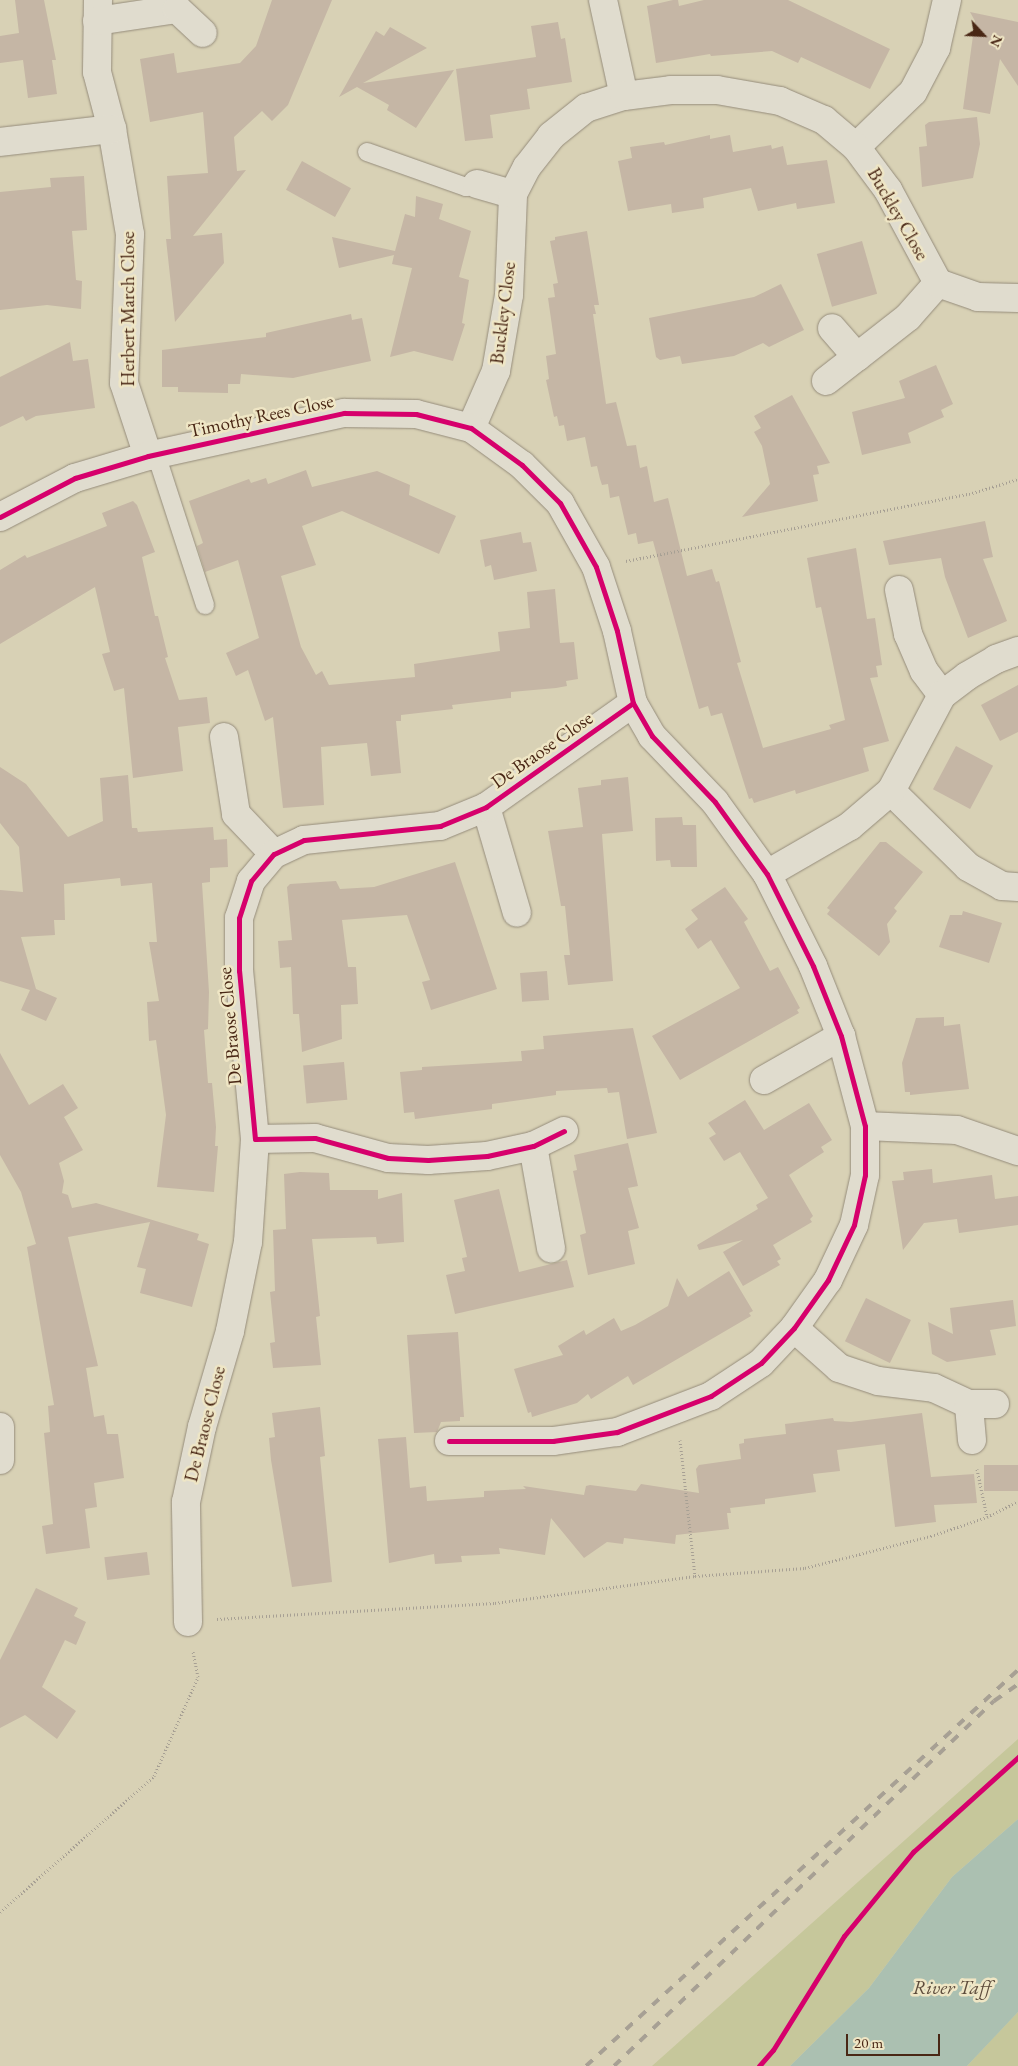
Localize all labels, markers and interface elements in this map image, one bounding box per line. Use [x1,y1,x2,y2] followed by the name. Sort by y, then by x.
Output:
[958,10,1008,60] north arrow
[986,32,1007,50] text: N
[862,164,934,264] street label: Buckley Close
[117,231,139,387] street label: Herbert March Close
[485,261,521,365] street label: Buckley Close
[186,389,336,443] street label: Timothy Rees Close
[487,707,597,793] street label: De Braose Close
[213,966,247,1086] street label: De Braose Close
[180,1364,230,1484] street label: De Braose Close
[912,1975,992,1999] water label: River Taff
[848,2024,942,2056] scale bar
[854,2033,883,2052] text: 20 m

